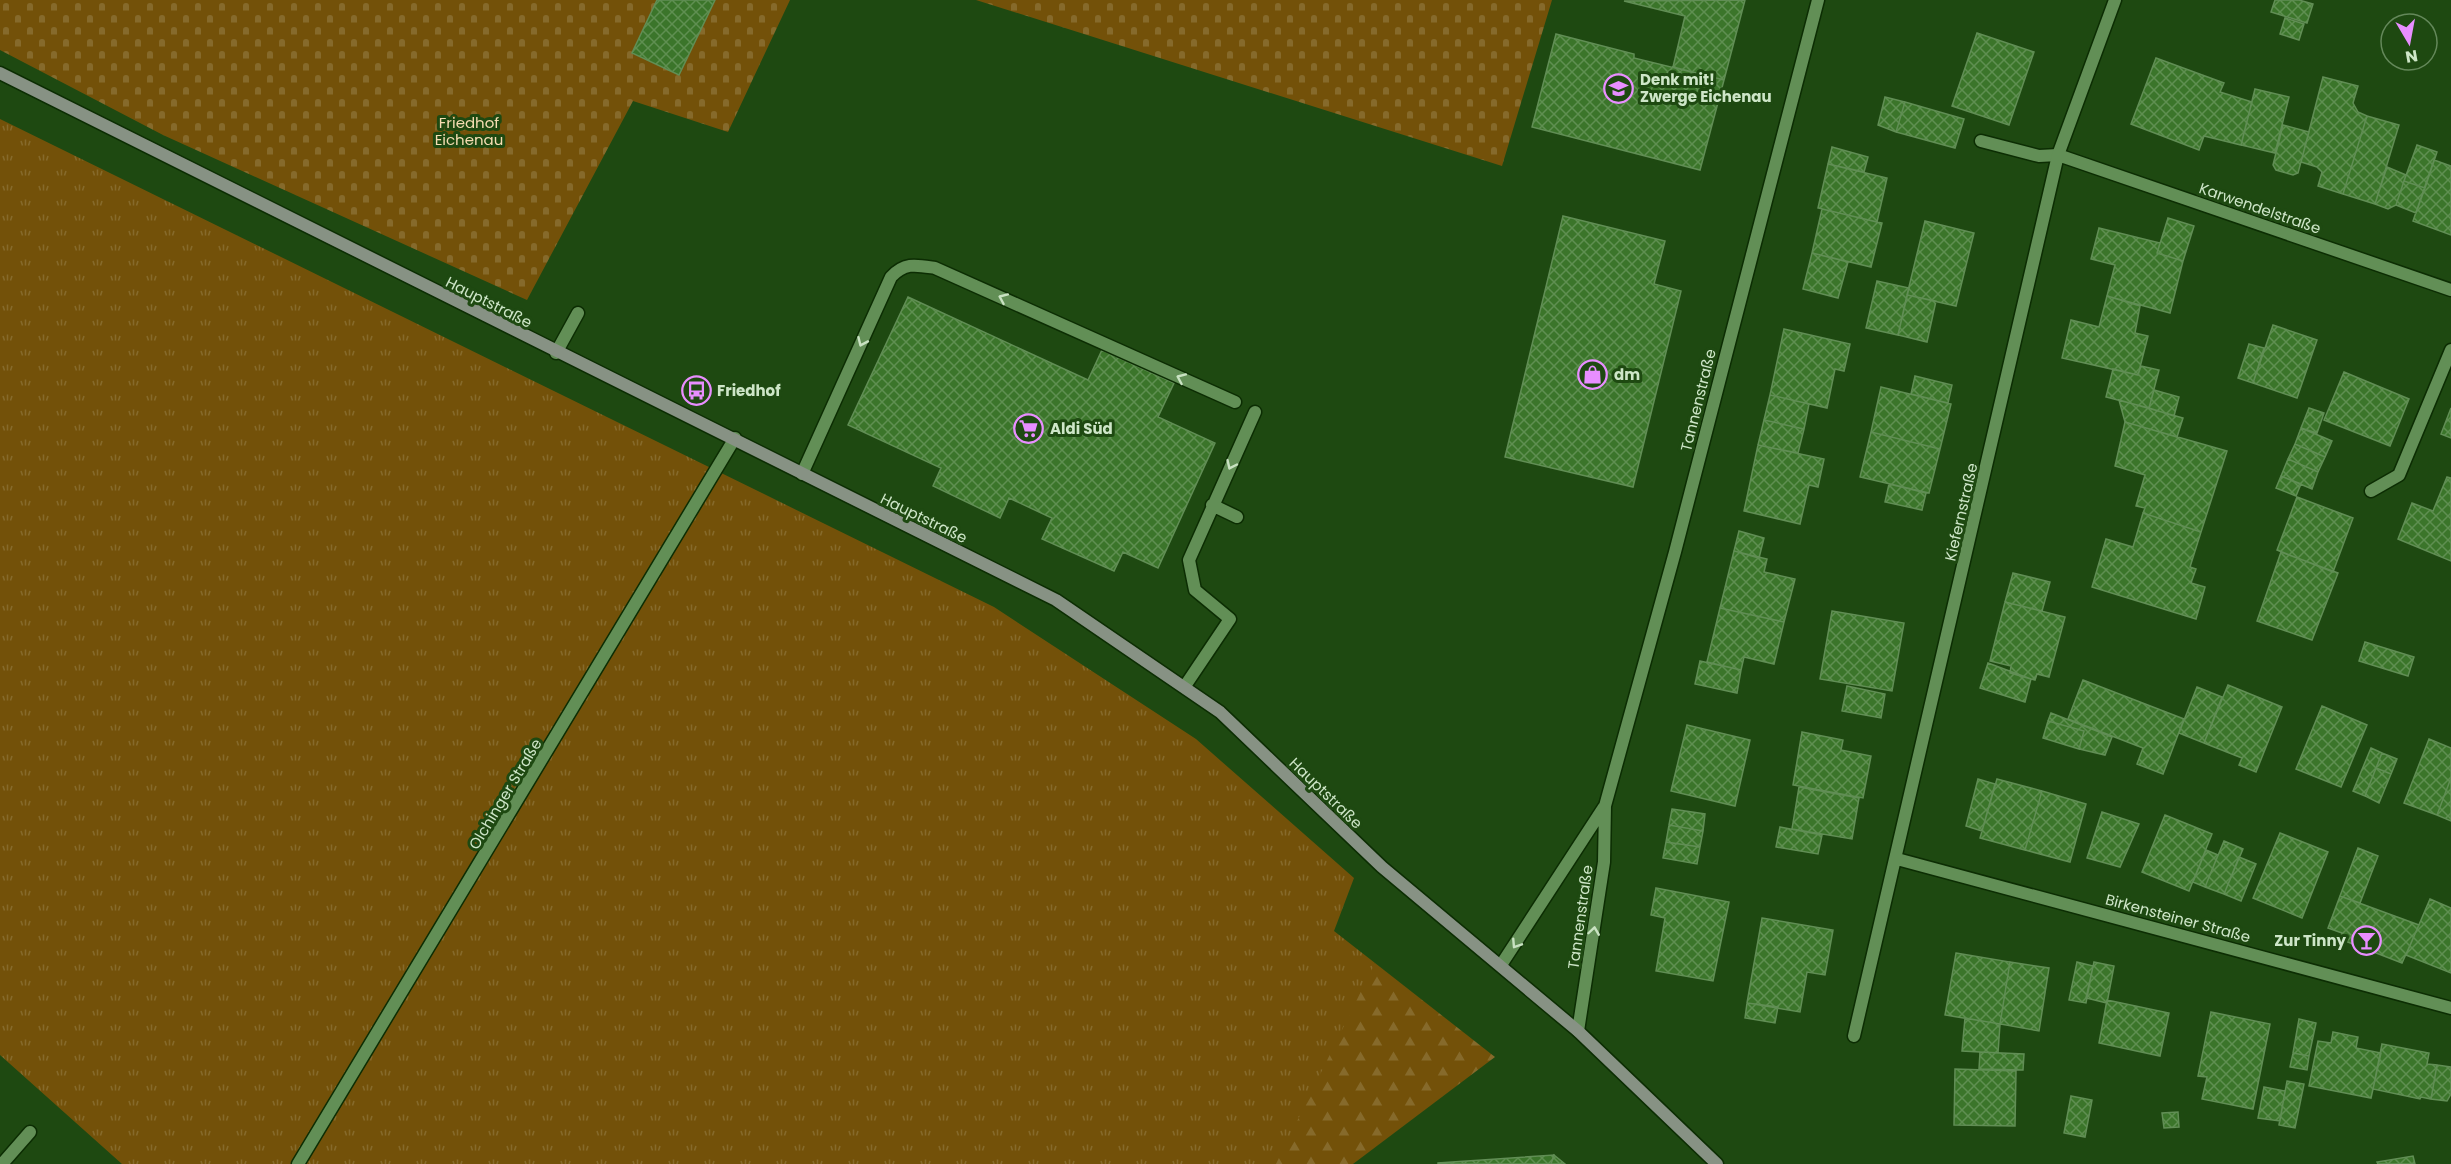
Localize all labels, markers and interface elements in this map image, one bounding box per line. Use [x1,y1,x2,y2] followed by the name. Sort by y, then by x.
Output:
[2379,12,2439,72] north arrow
[2404,44,2419,69] text: N
[1640,69,1772,107] place label: Denk mit! Zwerge Eichenau
[1603,72,1635,104] school or university icon: Denk mit! Zwerge Eichenau
[435,112,503,150] park label: Friedhof Eichenau
[2196,177,2324,239] street label: Karwendelstraße
[442,271,536,333] street label: Hauptstraße
[999,294,1010,306] one-way arrow
[857,335,869,346] one-way arrow
[1675,347,1721,453] street label: Tannenstraße
[1577,358,1609,390] shop icon: dm
[1614,364,1640,385] place label: dm
[1177,373,1188,385] one-way arrow
[680,374,712,406] bus stop icon: Friedhof
[717,380,781,401] place label: Friedhof
[1013,412,1045,444] supermarket icon: Aldi Süd
[1050,418,1113,439] place label: Aldi Süd
[1226,458,1238,469] one-way arrow
[1940,461,1982,563] street label: Kiefernstraße
[877,488,971,548] street label: Hauptstraße
[464,735,546,853] street label: Olchinger Straße
[1285,753,1367,833] street label: Hauptstraße
[1562,864,1598,970] street label: Tannenstraße
[2103,889,2253,947] street label: Birkensteiner Straße
[2351,924,2383,956] bar icon: Zur Tinny
[1587,927,1599,936] one-way arrow
[2274,930,2347,951] place label: Zur Tinny
[1512,937,1523,948] one-way arrow

